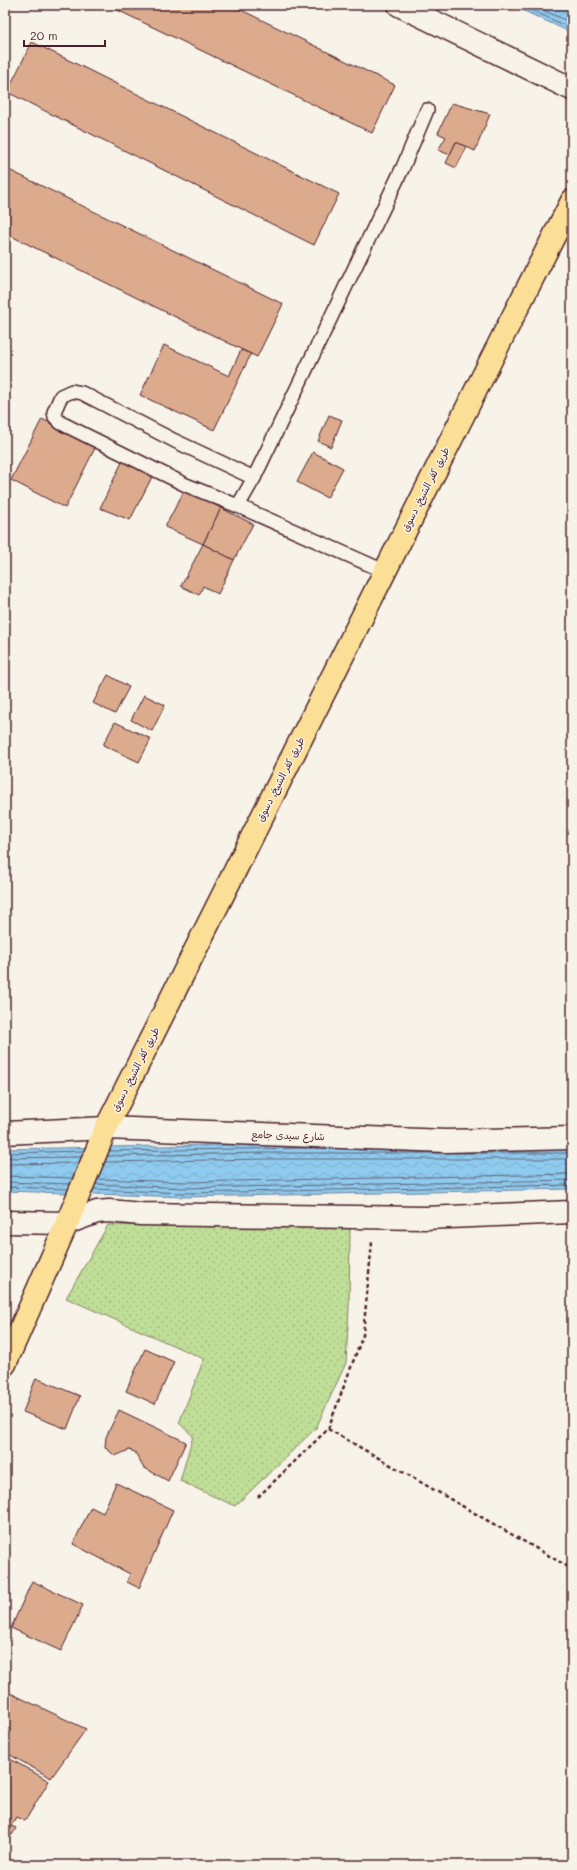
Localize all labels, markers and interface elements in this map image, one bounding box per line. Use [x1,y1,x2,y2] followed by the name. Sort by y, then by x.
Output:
[24,22,105,48] scale bar
[30,27,58,43] text: 20 m
[398,444,453,534] street label: طريق كفر الشيخ, دسوق
[253,734,308,824] street label: طريق كفر الشيخ, دسوق
[108,1024,163,1114] street label: طريق كفر الشيخ, دسوق
[251,1127,325,1145] street label: شارع سيدى جامع

